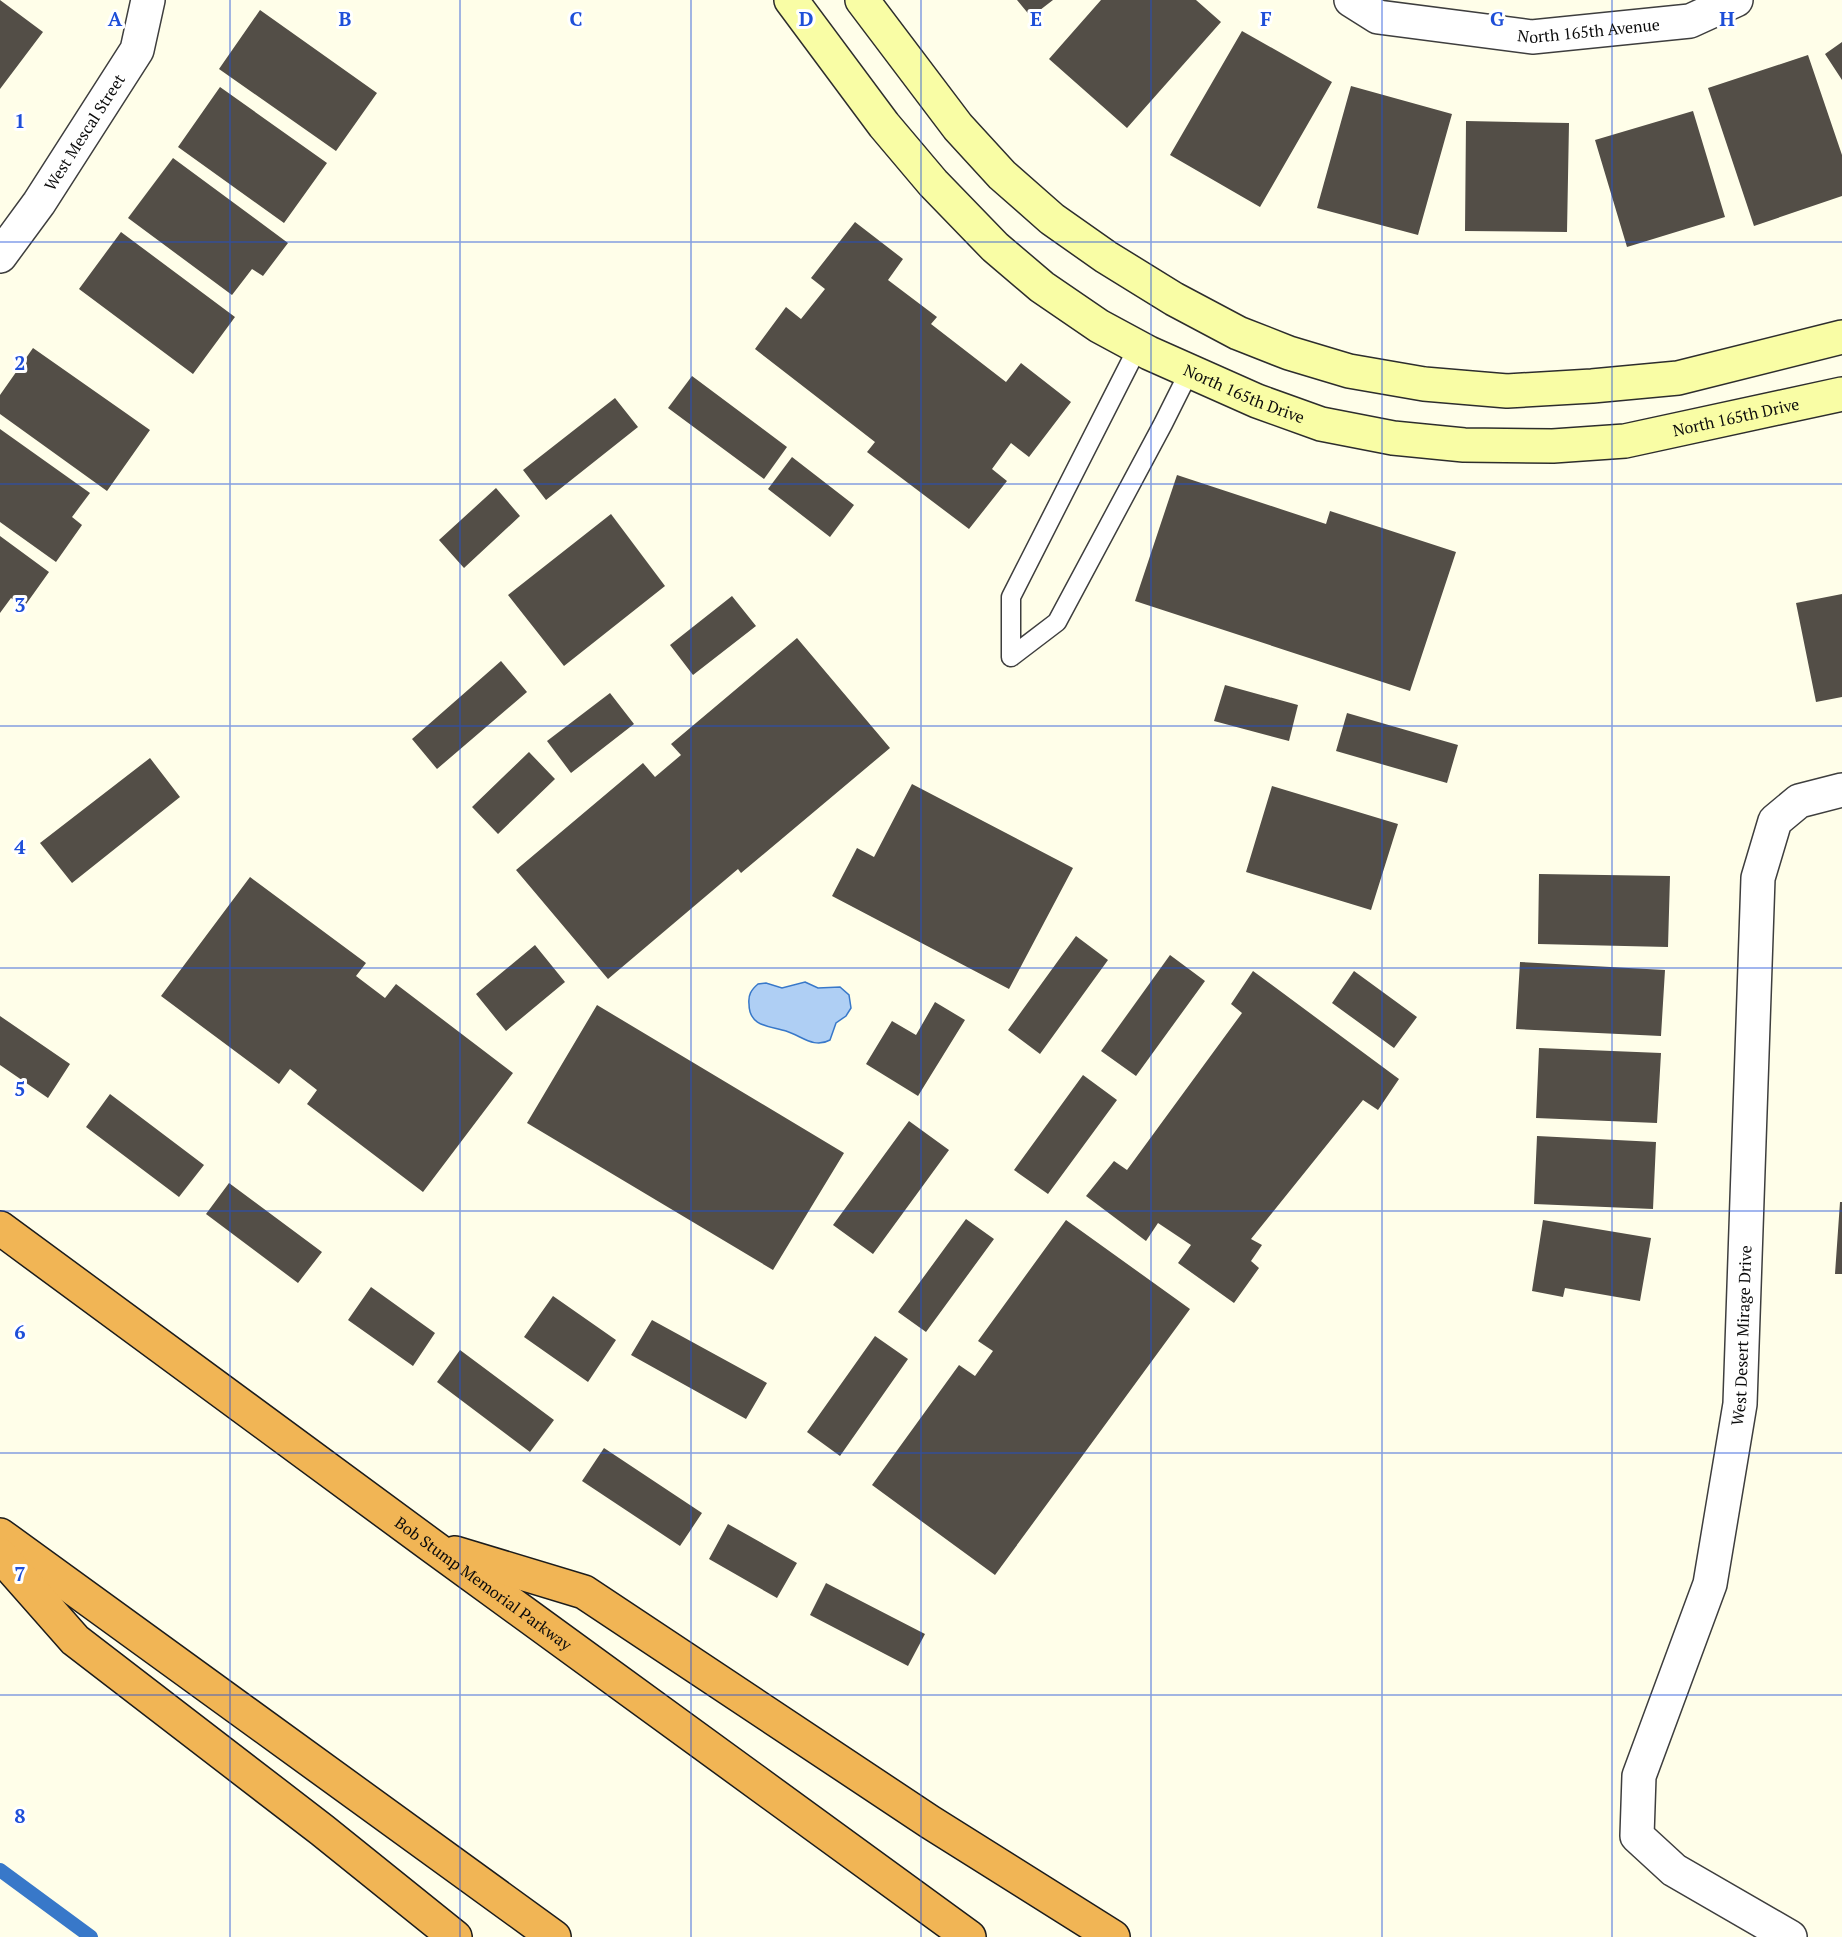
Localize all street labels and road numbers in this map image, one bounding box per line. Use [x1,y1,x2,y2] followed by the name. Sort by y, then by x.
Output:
[1516,13,1661,48] street label: North 165th Avenue
[39,69,130,195] street label: West Mescal Street
[1180,359,1308,428] street label: North 165th Drive
[1671,393,1801,441] street label: North 165th Drive
[1726,1245,1756,1427] street label: West Desert Mirage Drive
[390,1511,577,1656] street label: Bob Stump Memorial Parkway

